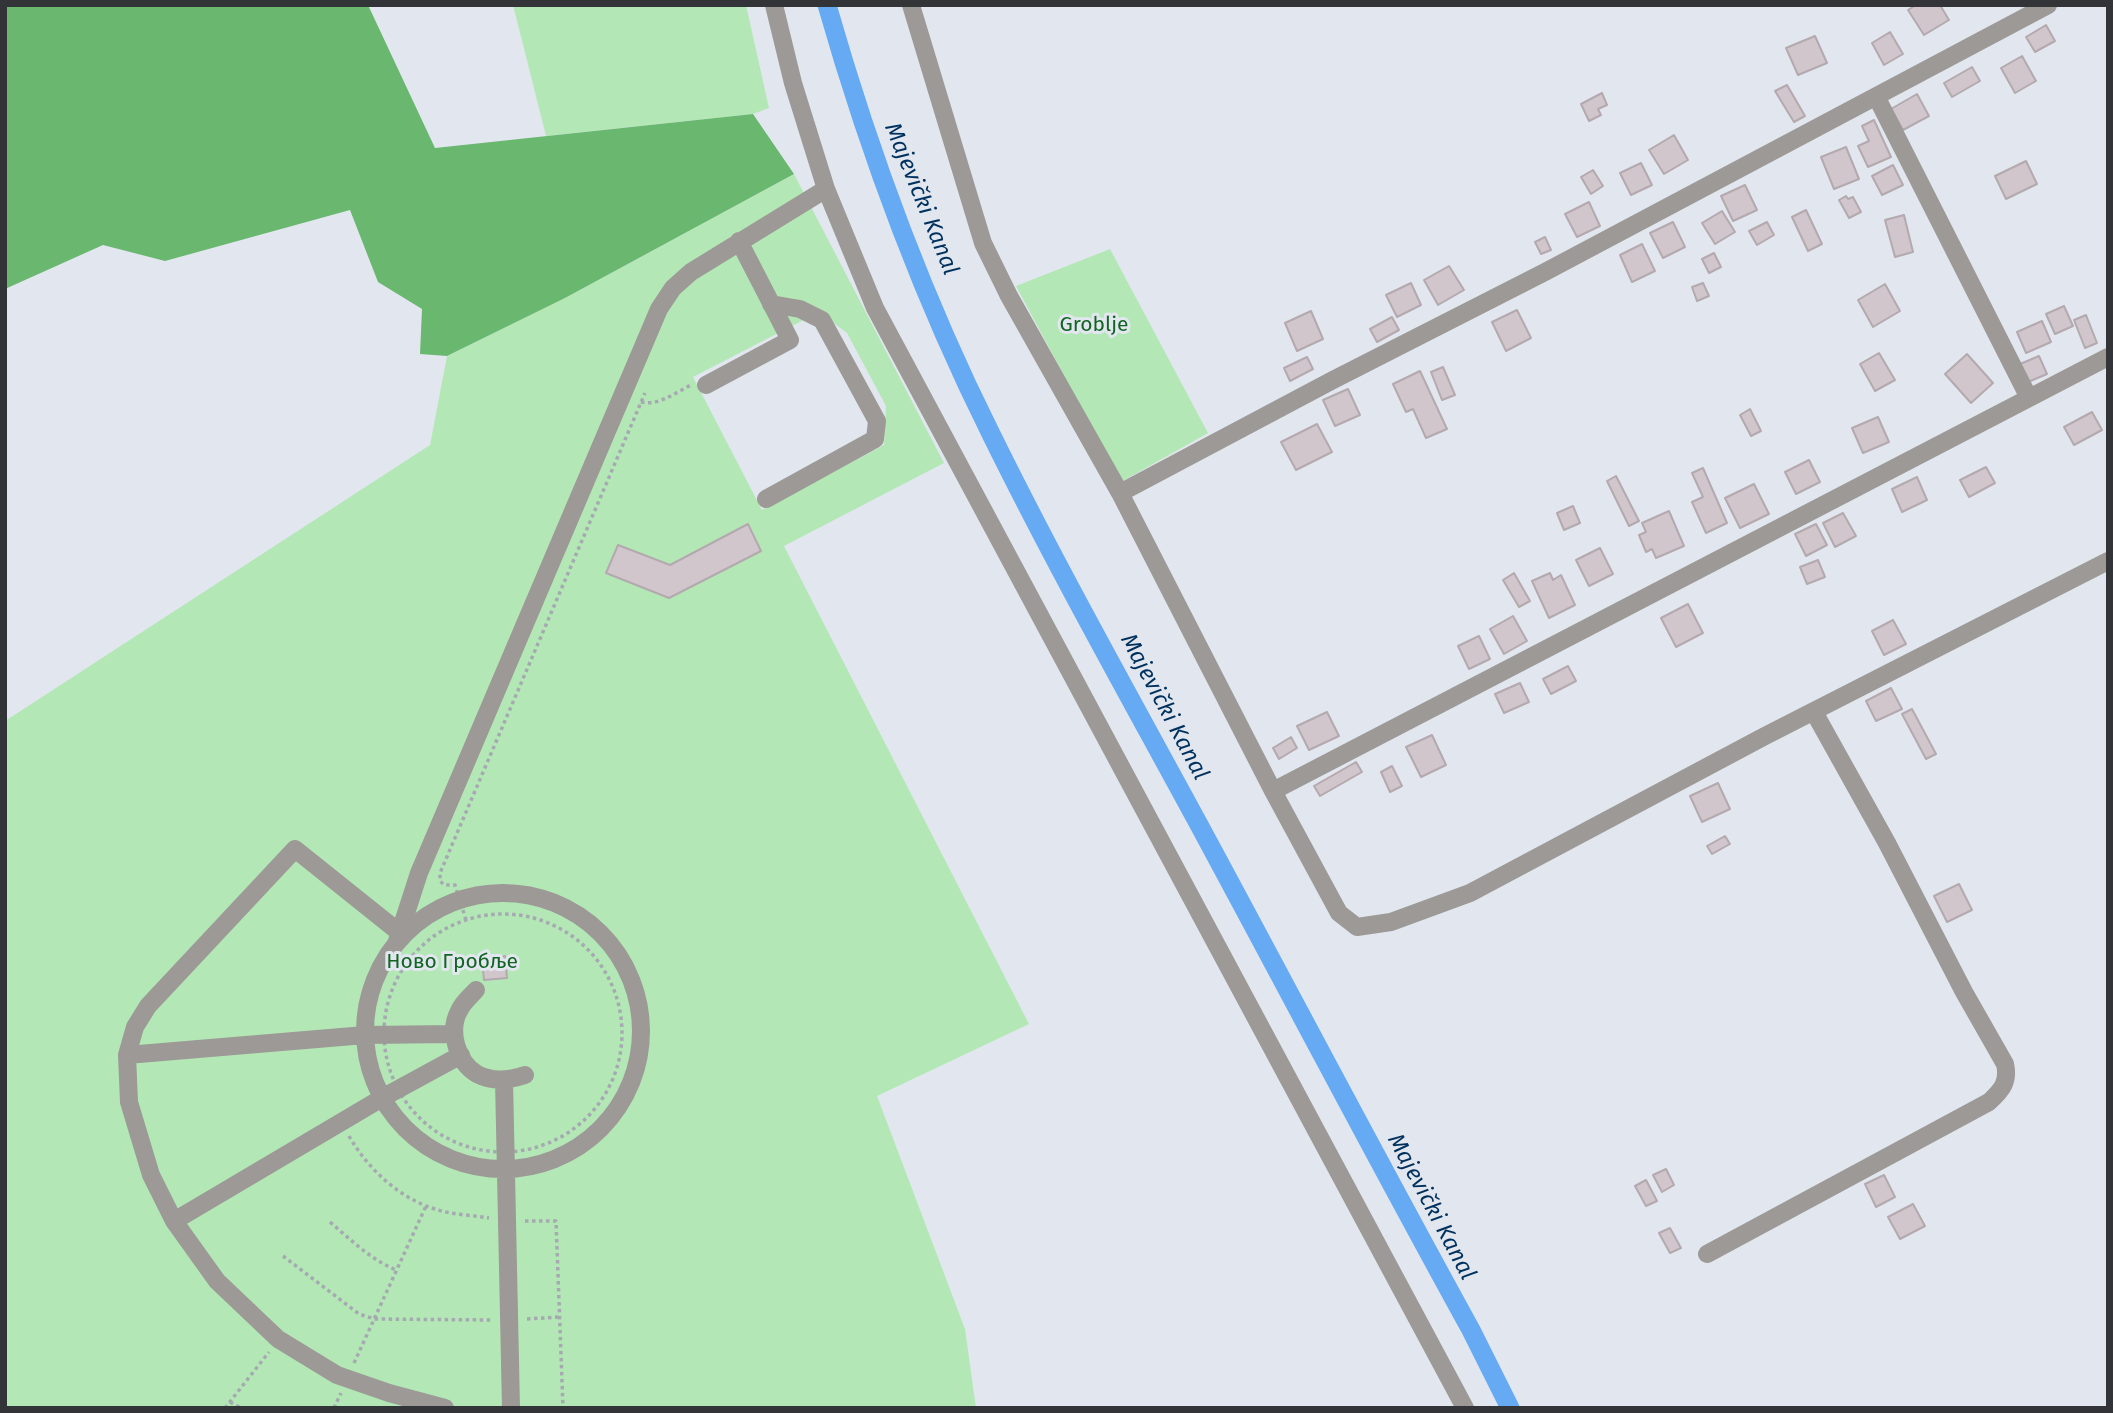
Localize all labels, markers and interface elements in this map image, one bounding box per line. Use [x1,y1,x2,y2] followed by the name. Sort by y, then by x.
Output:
[878,119,964,279] water label: Majevički Kanal
[1060,312,1128,338] park label: Groblje
[1114,629,1214,785] water label: Majevički Kanal
[386,949,518,975] park label: Ново Гробље
[1381,1129,1481,1285] water label: Majevički Kanal

